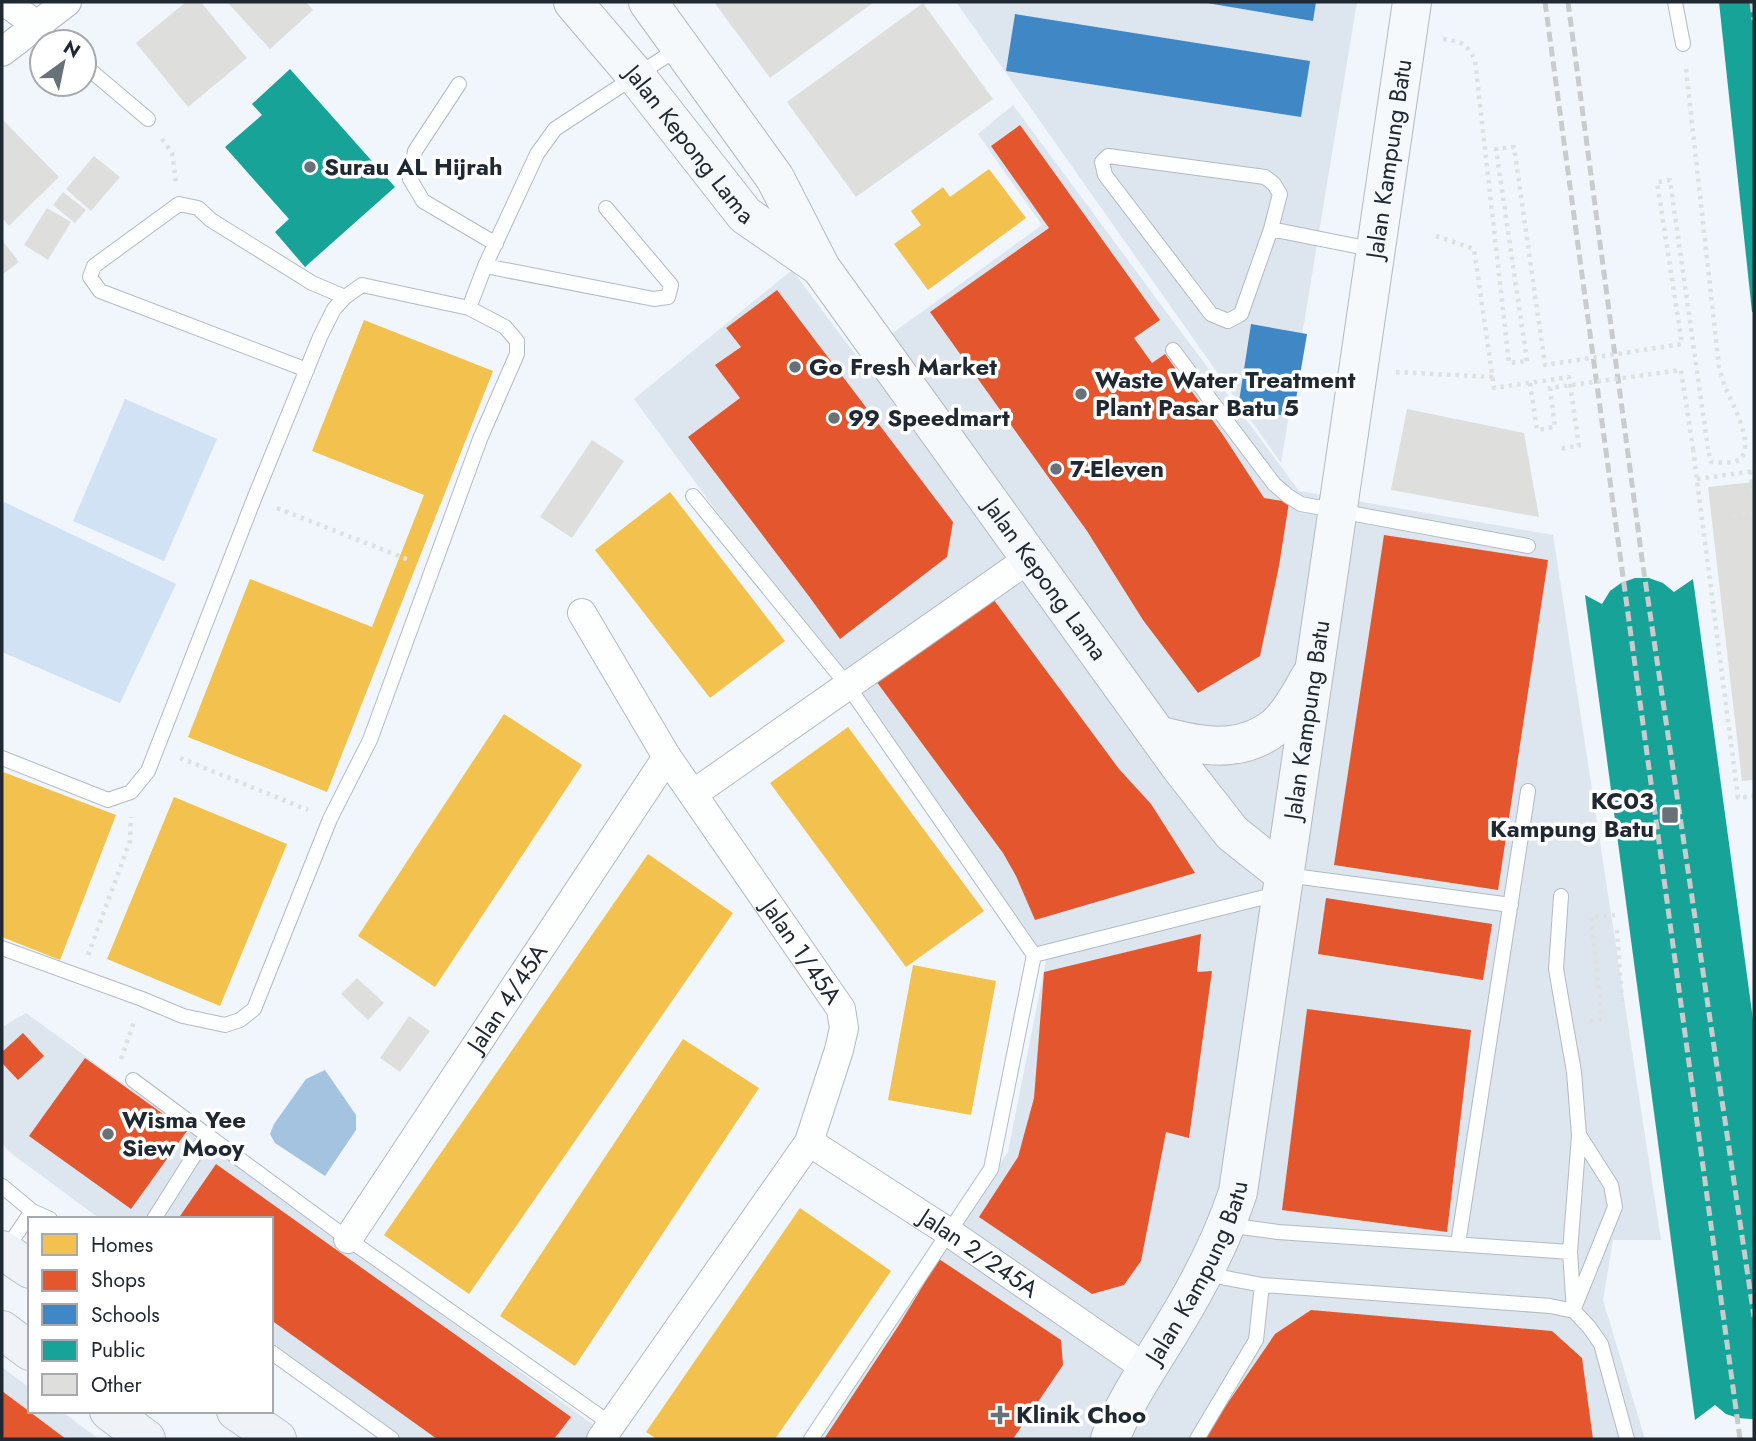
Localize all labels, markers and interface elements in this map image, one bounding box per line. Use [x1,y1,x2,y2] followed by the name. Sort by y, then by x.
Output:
[28,28,98,98] north arrow
[58,34,86,65] text: N
[615,55,760,233] street label: Jalan Kepong Lama
[1356,57,1420,264] street label: Jalan Kampung Batu
[324,149,503,184] place label: Surau AL Hijrah
[302,159,318,175] marker: Surau AL Hijrah
[809,349,997,384] place label: Go Fresh Market
[787,359,803,375] marker: Go Fresh Market
[1095,362,1356,425] place label: Waste Water Treatment Plant Pasar Batu 5
[1073,386,1089,402] marker: Waste Water Treatment Plant Pasar Batu 5
[848,400,1010,435] place label: 99 Speedmart
[826,410,842,426] marker: 99 Speedmart
[1070,451,1164,486] place label: 7-Eleven
[1048,461,1064,477] marker: 7-Eleven
[974,488,1116,667] street label: Jalan Kepong Lama
[1274,618,1338,825] street label: Jalan Kampung Batu
[1490,783,1654,846] place label: KC03 Kampung Batu
[1660,805,1680,825] marker: KC03 Kampung Batu
[752,889,851,1011] street label: Jalan 1/45A
[457,936,556,1062] street label: Jalan 4/45A
[122,1102,246,1165] place label: Wisma Yee Siew Mooy
[100,1126,116,1142] marker: Wisma Yee Siew Mooy
[1135,1179,1256,1373] street label: Jalan Kampung Batu
[910,1198,1046,1306] street label: Jalan 2/245A
[28,1217,273,1413] legend
[91,1230,153,1260] text: Homes
[91,1265,145,1295] text: Shops
[91,1300,160,1330] text: Schools
[91,1335,145,1365] text: Public
[91,1370,142,1400] text: Other
[1016,1397,1146,1432] place label: Klinik Choo
[990,1405,1010,1425] marker: Klinik Choo

